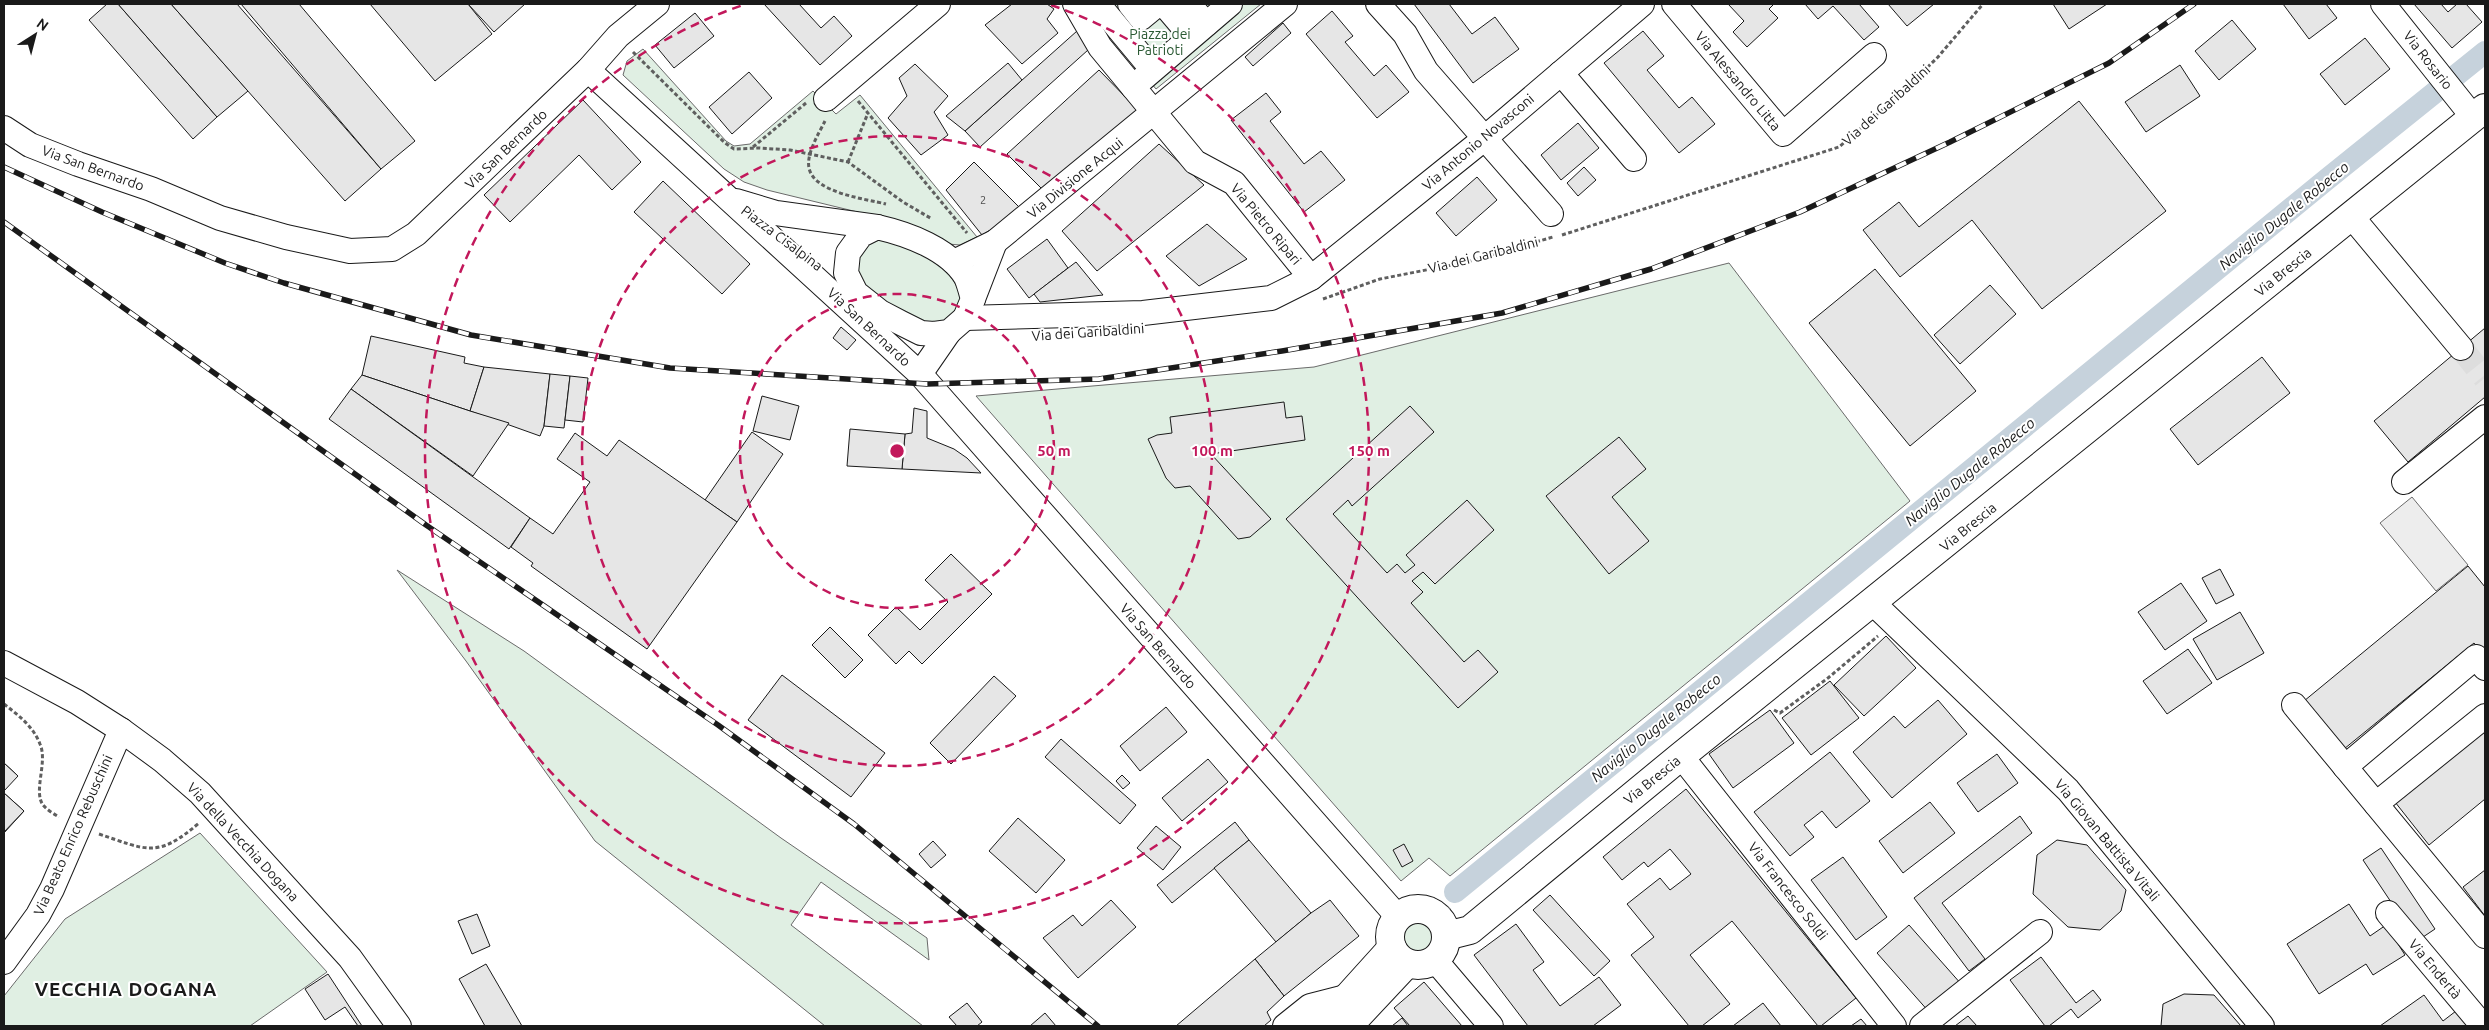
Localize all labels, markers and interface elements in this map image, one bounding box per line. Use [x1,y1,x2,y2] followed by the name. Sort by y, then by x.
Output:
[10,10,60,60] north arrow
[34,15,52,34] text: N
[1129,26,1191,58] park label: Piazza dei Patrioti
[2400,27,2456,93] street label: Via Rosario
[1692,28,1784,134] street label: Via Alessandro Litta
[1839,61,1933,149] street label: Via dei Garibaldini
[1419,91,1537,193] street label: Via Antonio Novasconi
[462,106,550,192] street label: Via San Bernardo
[1024,135,1126,221] street label: Via Divisione Acqui
[40,142,146,194] street label: Via San Bernardo
[2216,158,2352,273] water label: Naviglio Dugale Robecco
[1227,180,1305,268] street label: Via Pietro Ripari
[980,194,986,206] house number: 2
[738,202,826,274] street label: Piazza Cisalpina
[1426,234,1540,276] street label: Via dei Garibaldini
[2251,244,2315,300] street label: Via Brescia
[824,284,914,370] street label: Via San Bernardo
[1031,320,1145,344] street label: Via dei Garibaldini
[1902,414,2038,529] water label: Naviglio Dugale Robecco
[888,442,906,460] centre of rings
[1037,442,1071,459] text: 50 m
[1191,442,1233,459] text: 100 m
[1348,442,1390,459] text: 150 m
[1936,499,2000,555] street label: Via Brescia
[1117,600,1199,692] street label: Via San Bernardo
[1588,670,1724,785] water label: Naviglio Dugale Robecco
[30,752,116,918] street label: Via Beato Enrico Rebuschini
[1620,752,1684,808] street label: Via Brescia
[2051,776,2163,904] street label: Via Giovan Battista Vitali
[184,779,302,905] street label: Via della Vecchia Dogana
[1745,839,1831,943] street label: Via Francesco Soldi
[2405,936,2465,1002] street label: Via Endertà
[35,978,217,1000] district label: VECCHIA DOGANA

